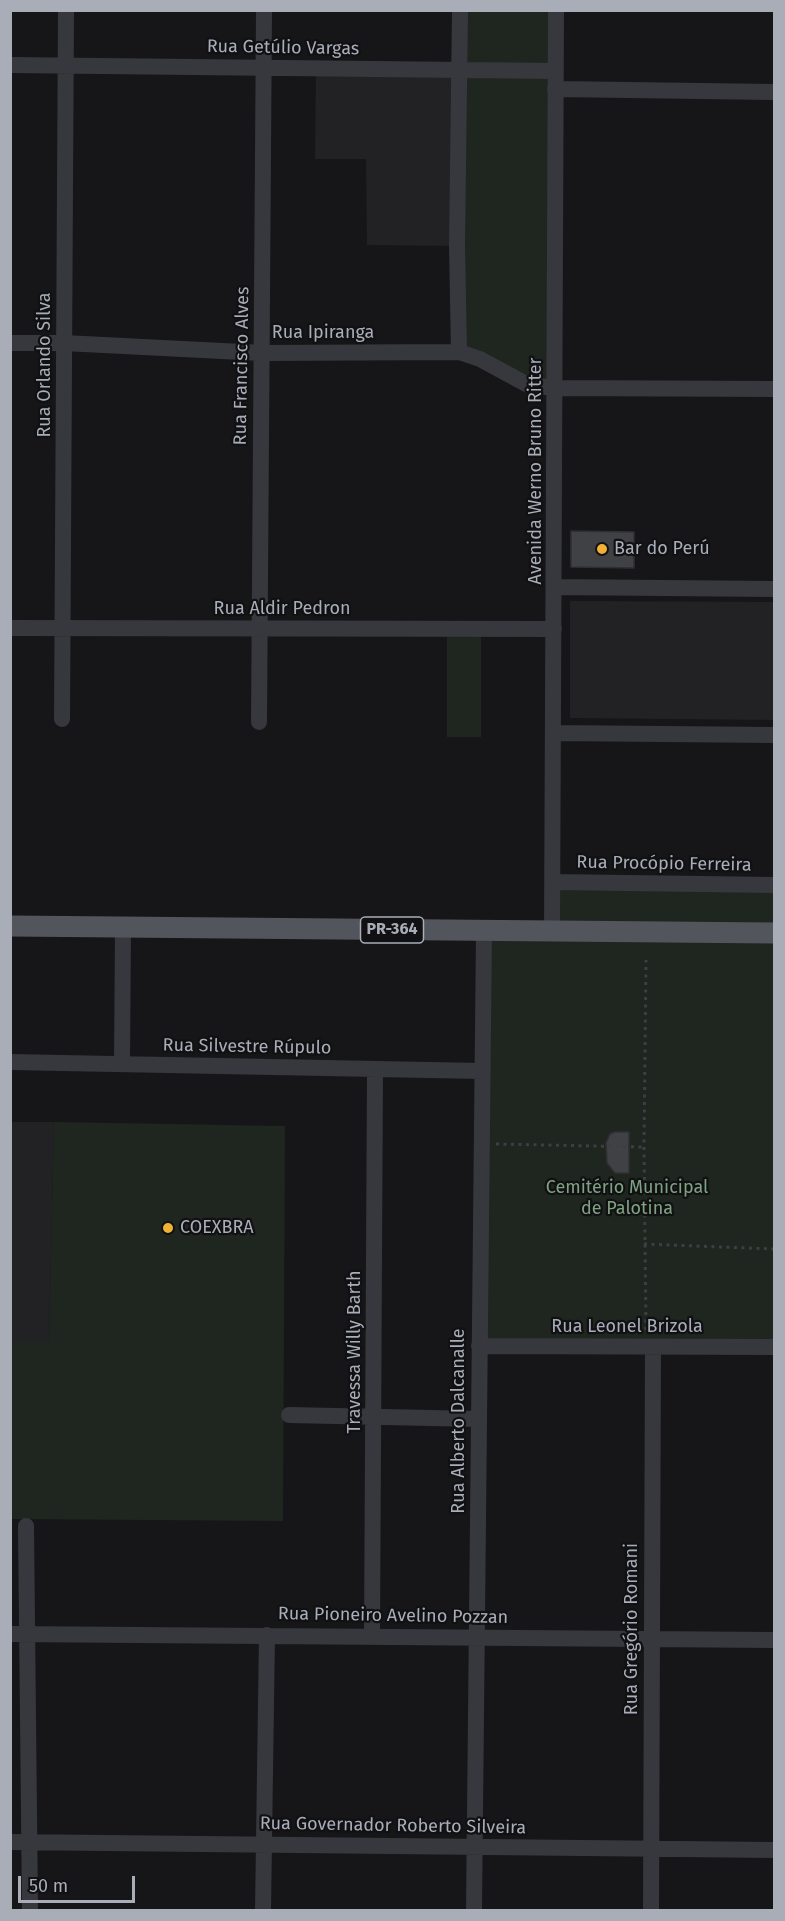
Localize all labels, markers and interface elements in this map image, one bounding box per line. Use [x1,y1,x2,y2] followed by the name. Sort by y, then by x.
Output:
[207,36,359,60] street label: Rua Getúlio Vargas
[230,286,254,446] street label: Rua Francisco Alves
[34,292,56,438] street label: Rua Orlando Silva
[272,322,374,344] street label: Rua Ipiranga
[525,358,547,584] street label: Avenida Werno Bruno Ritter
[614,538,710,560] place label: Bar do Perú
[595,542,609,556] marker: Bar do Perú
[214,598,350,620] street label: Rua Aldir Pedron
[576,852,752,876] street label: Rua Procópio Ferreira
[360,917,424,943] road number: PR-364
[163,1035,331,1059] street label: Rua Silvestre Rúpulo
[546,1177,708,1220] park label: Cemitério Municipal de Palotina
[180,1217,254,1239] place label: COEXBRA
[161,1221,175,1235] marker: COEXBRA
[344,1271,366,1433] street label: Travessa Willy Barth
[551,1316,703,1338] street label: Rua Leonel Brizola
[448,1328,470,1514] street label: Rua Alberto Dalcanalle
[621,1543,643,1715] street label: Rua Gregório Romani
[278,1603,508,1629] street label: Rua Pioneiro Avelino Pozzan
[260,1813,526,1839] street label: Rua Governador Roberto Silveira
[21,1864,138,1902] scale bar
[29,1875,68,1897] text: 50 m

